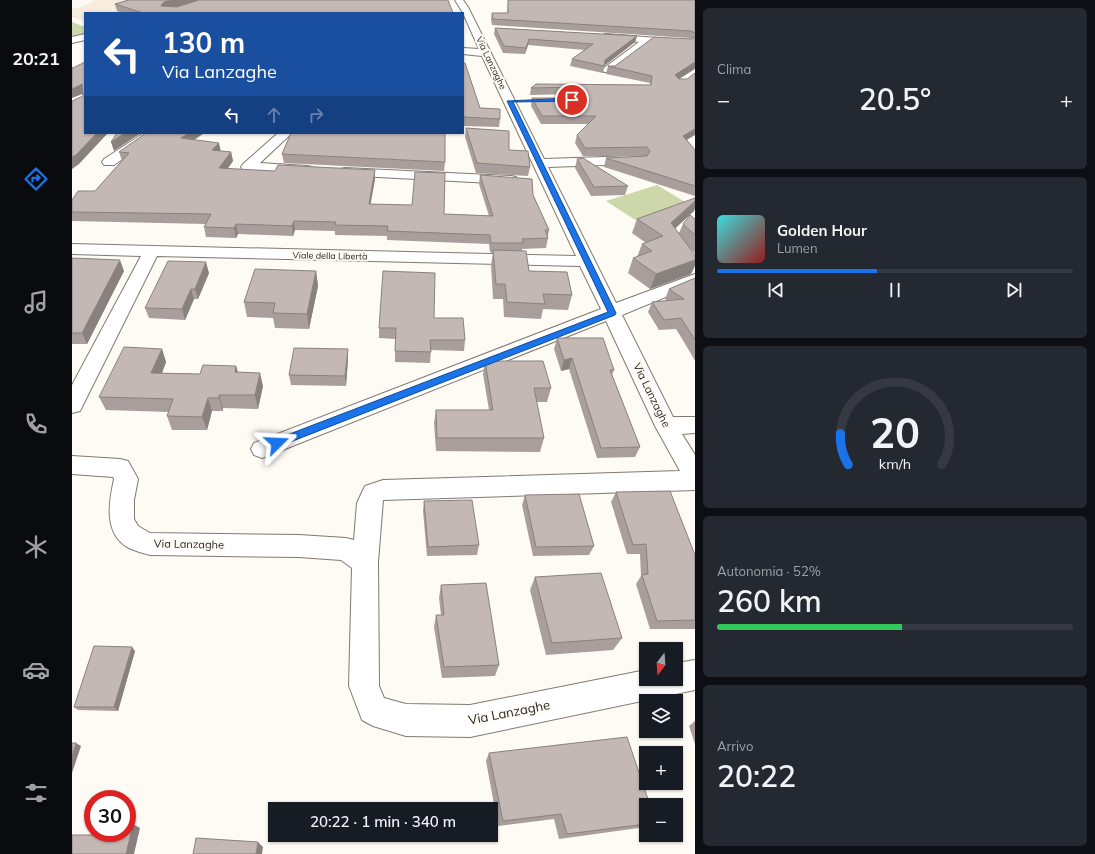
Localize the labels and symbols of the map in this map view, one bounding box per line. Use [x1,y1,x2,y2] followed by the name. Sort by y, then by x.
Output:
[474,35,509,91] street label: Via Lanzaghe
[555,83,589,117] pin
[292,249,368,262] street label: Viale della Libertà
[630,360,674,430] street label: Via Lanzaghe
[256,422,298,464] position arrow
[154,536,224,552] street label: Via Lanzaghe
[639,642,683,686] north arrow
[467,696,551,728] street label: Via Lanzaghe
[84,790,136,842] speed limit sign: 30

